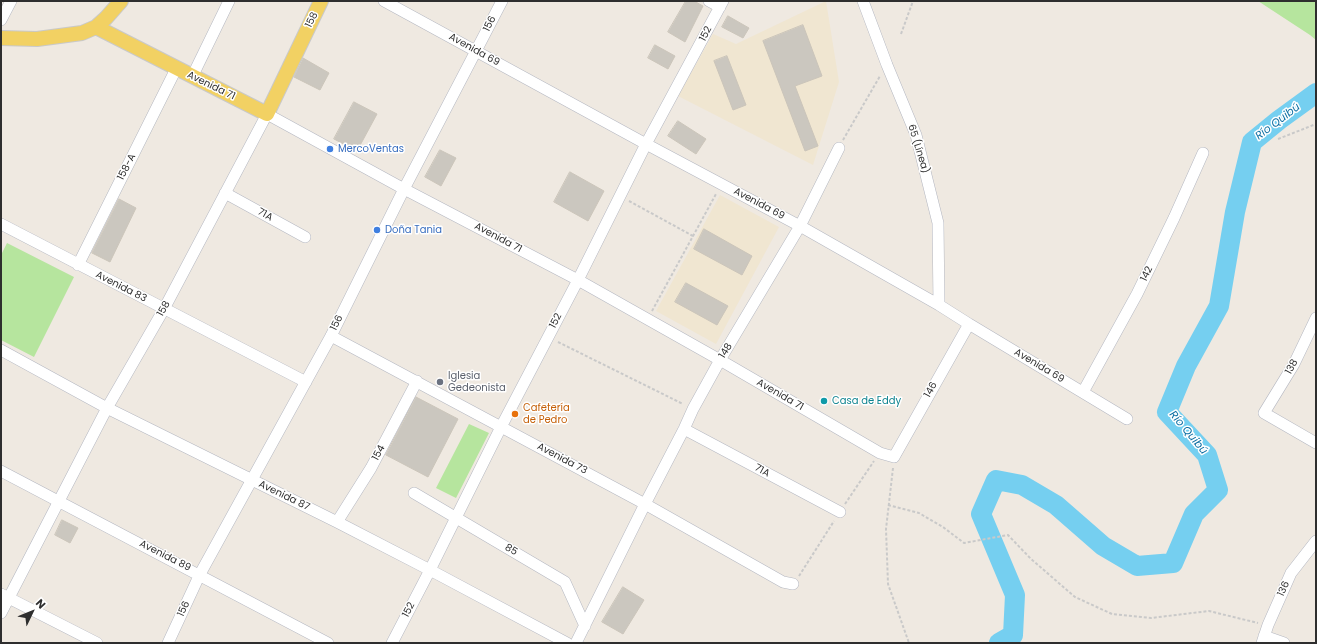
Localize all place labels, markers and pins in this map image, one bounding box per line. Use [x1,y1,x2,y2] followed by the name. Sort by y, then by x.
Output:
[338,143,404,155] place label: MercoVentas
[325,144,335,154] marker: MercoVentas
[385,224,442,236] place label: Doña Tania
[372,225,382,235] marker: Doña Tania
[448,370,506,394] place label: Iglesia Gedeonista
[435,377,445,387] marker: Iglesia Gedeonista
[832,395,901,407] place label: Casa de Eddy
[819,396,829,406] marker: Casa de Eddy
[523,402,570,426] place label: Cafetería de Pedro
[510,409,520,419] marker: Cafetería de Pedro

